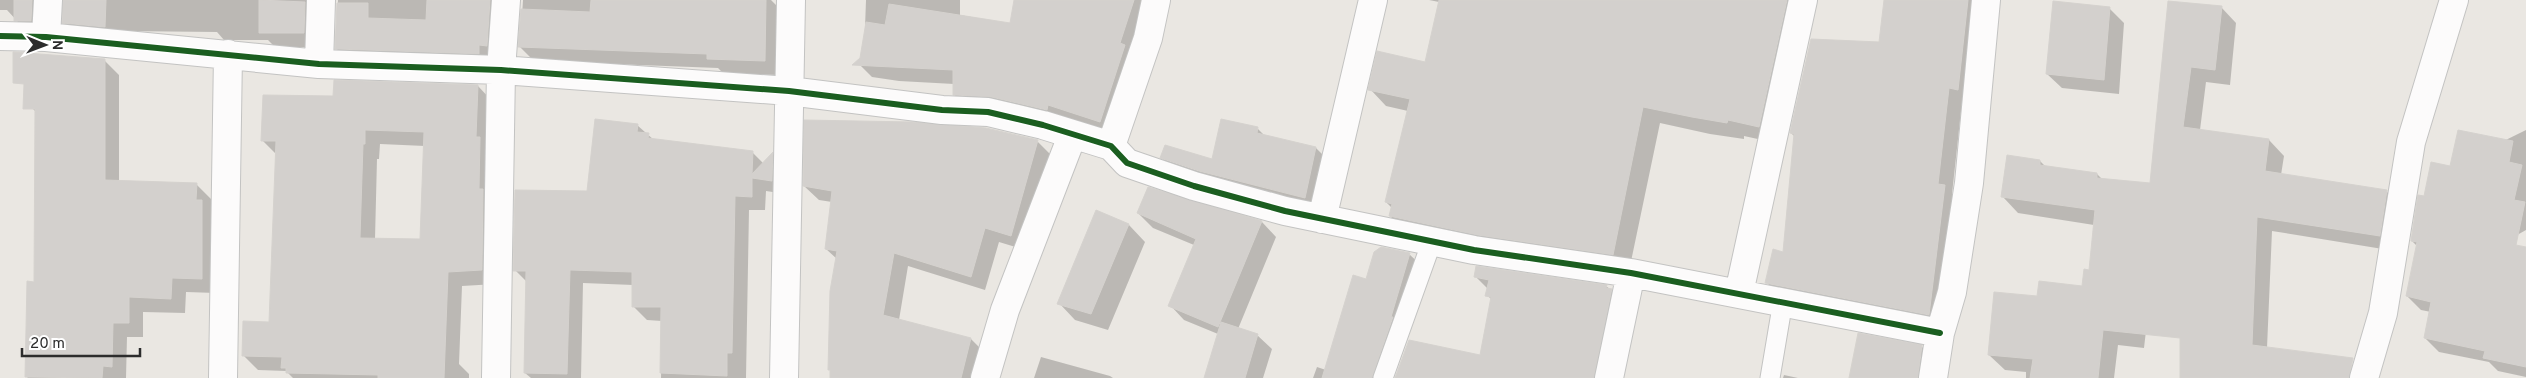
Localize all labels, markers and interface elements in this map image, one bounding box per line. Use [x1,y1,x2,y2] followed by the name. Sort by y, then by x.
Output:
[20,20,70,70] north arrow
[48,40,65,50] text: N
[22,326,140,358] scale bar
[30,335,65,354] text: 20 m

